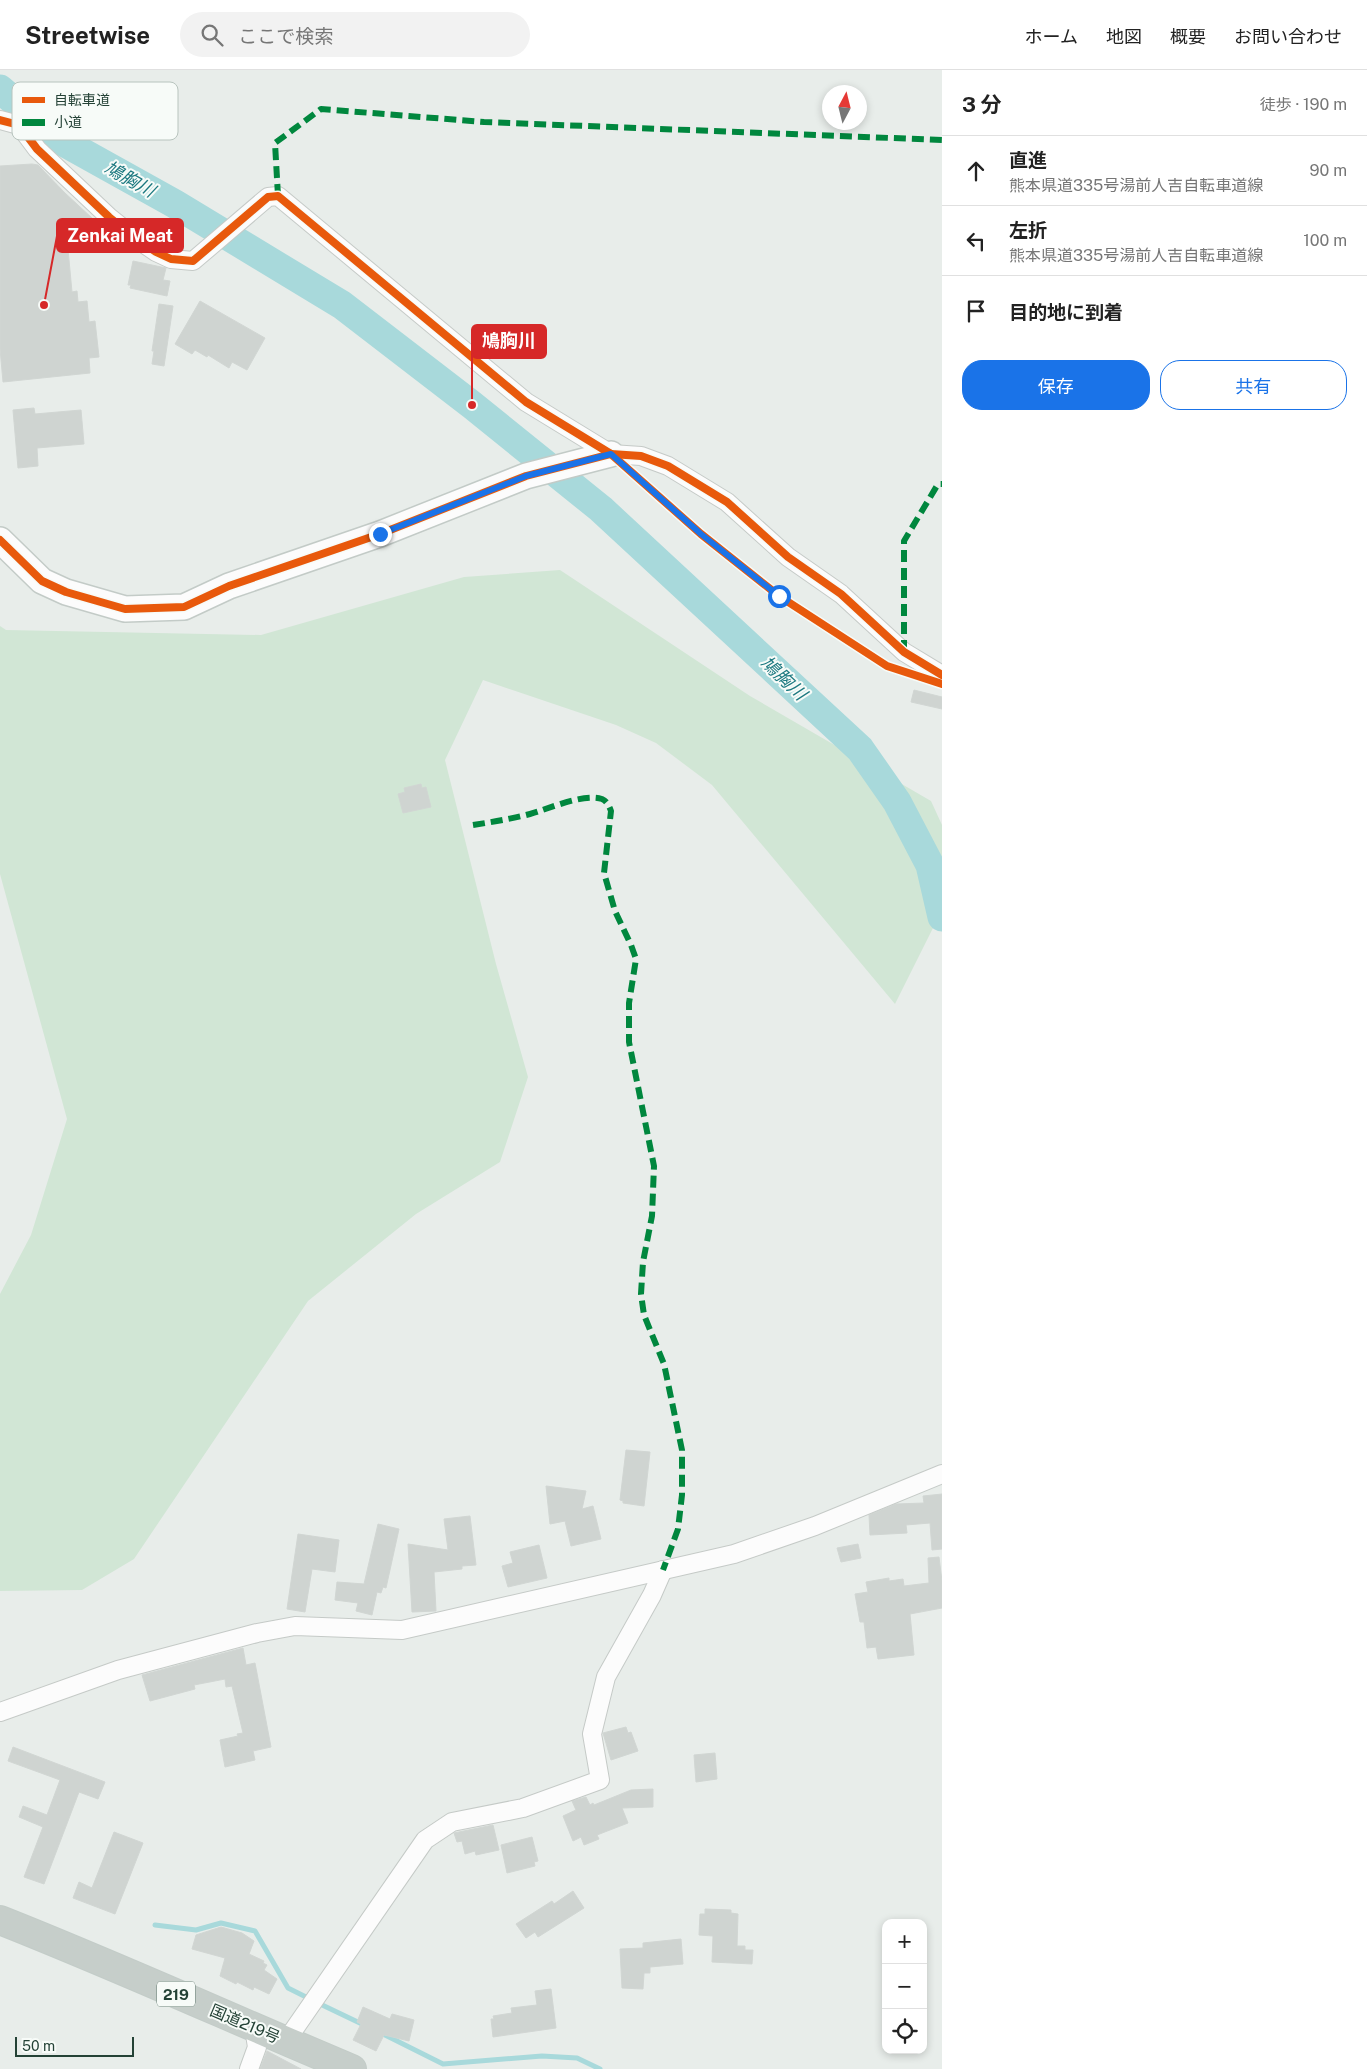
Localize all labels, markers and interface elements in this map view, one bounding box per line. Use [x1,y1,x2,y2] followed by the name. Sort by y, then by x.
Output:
[180,12,530,57] search box
[25,21,150,49] text: Streetwise
[198,21,226,49] icon: search
[238,25,333,47] text: ここで検索
[1025,26,1078,47] text: ホーム
[1106,26,1142,47] text: 地図
[1170,26,1206,47] text: 概要
[1234,26,1342,47] text: お問い合わせ
[12,82,178,140] legend
[822,85,867,130] north arrow
[54,92,110,108] text: 自転車道
[962,92,1002,117] text: 3 分
[1260,95,1347,114] text: 徒歩 · 190 m
[54,114,82,130] text: 小道
[1009,149,1047,171] text: 直進
[101,157,160,202] water label: 鳩胸川
[962,157,990,185] icon: ahead
[1310,161,1347,180] text: 90 m
[1009,176,1263,195] text: 熊本県道335号湯前人吉自転車道線
[57,219,183,252] callout: Zenkai Meat
[1009,219,1047,241] text: 左折
[67,225,173,246] text: Zenkai Meat
[962,227,990,255] icon: left
[1303,231,1347,250] text: 100 m
[1009,246,1263,265] text: 熊本県道335号湯前人吉自転車道線
[962,297,990,325] icon: arrive
[1009,301,1123,323] text: 目的地に到着
[472,325,546,358] callout: 鳩胸川
[482,330,536,351] text: 鳩胸川
[962,360,1150,410] button: 保存
[1160,360,1347,410] button: 共有
[369,523,392,546] route end
[768,585,791,608] route start
[757,652,812,705] water label: 鳩胸川
[882,1919,927,2054] map controls
[882,1919,927,1964] button: +
[882,1964,927,2009] button: −
[157,1982,195,2006] road number: 219
[207,2001,283,2047] street label: 国道219号
[882,2009,927,2054] button: locate
[15,2034,134,2057] scale bar
[22,2038,55,2054] text: 50 m

